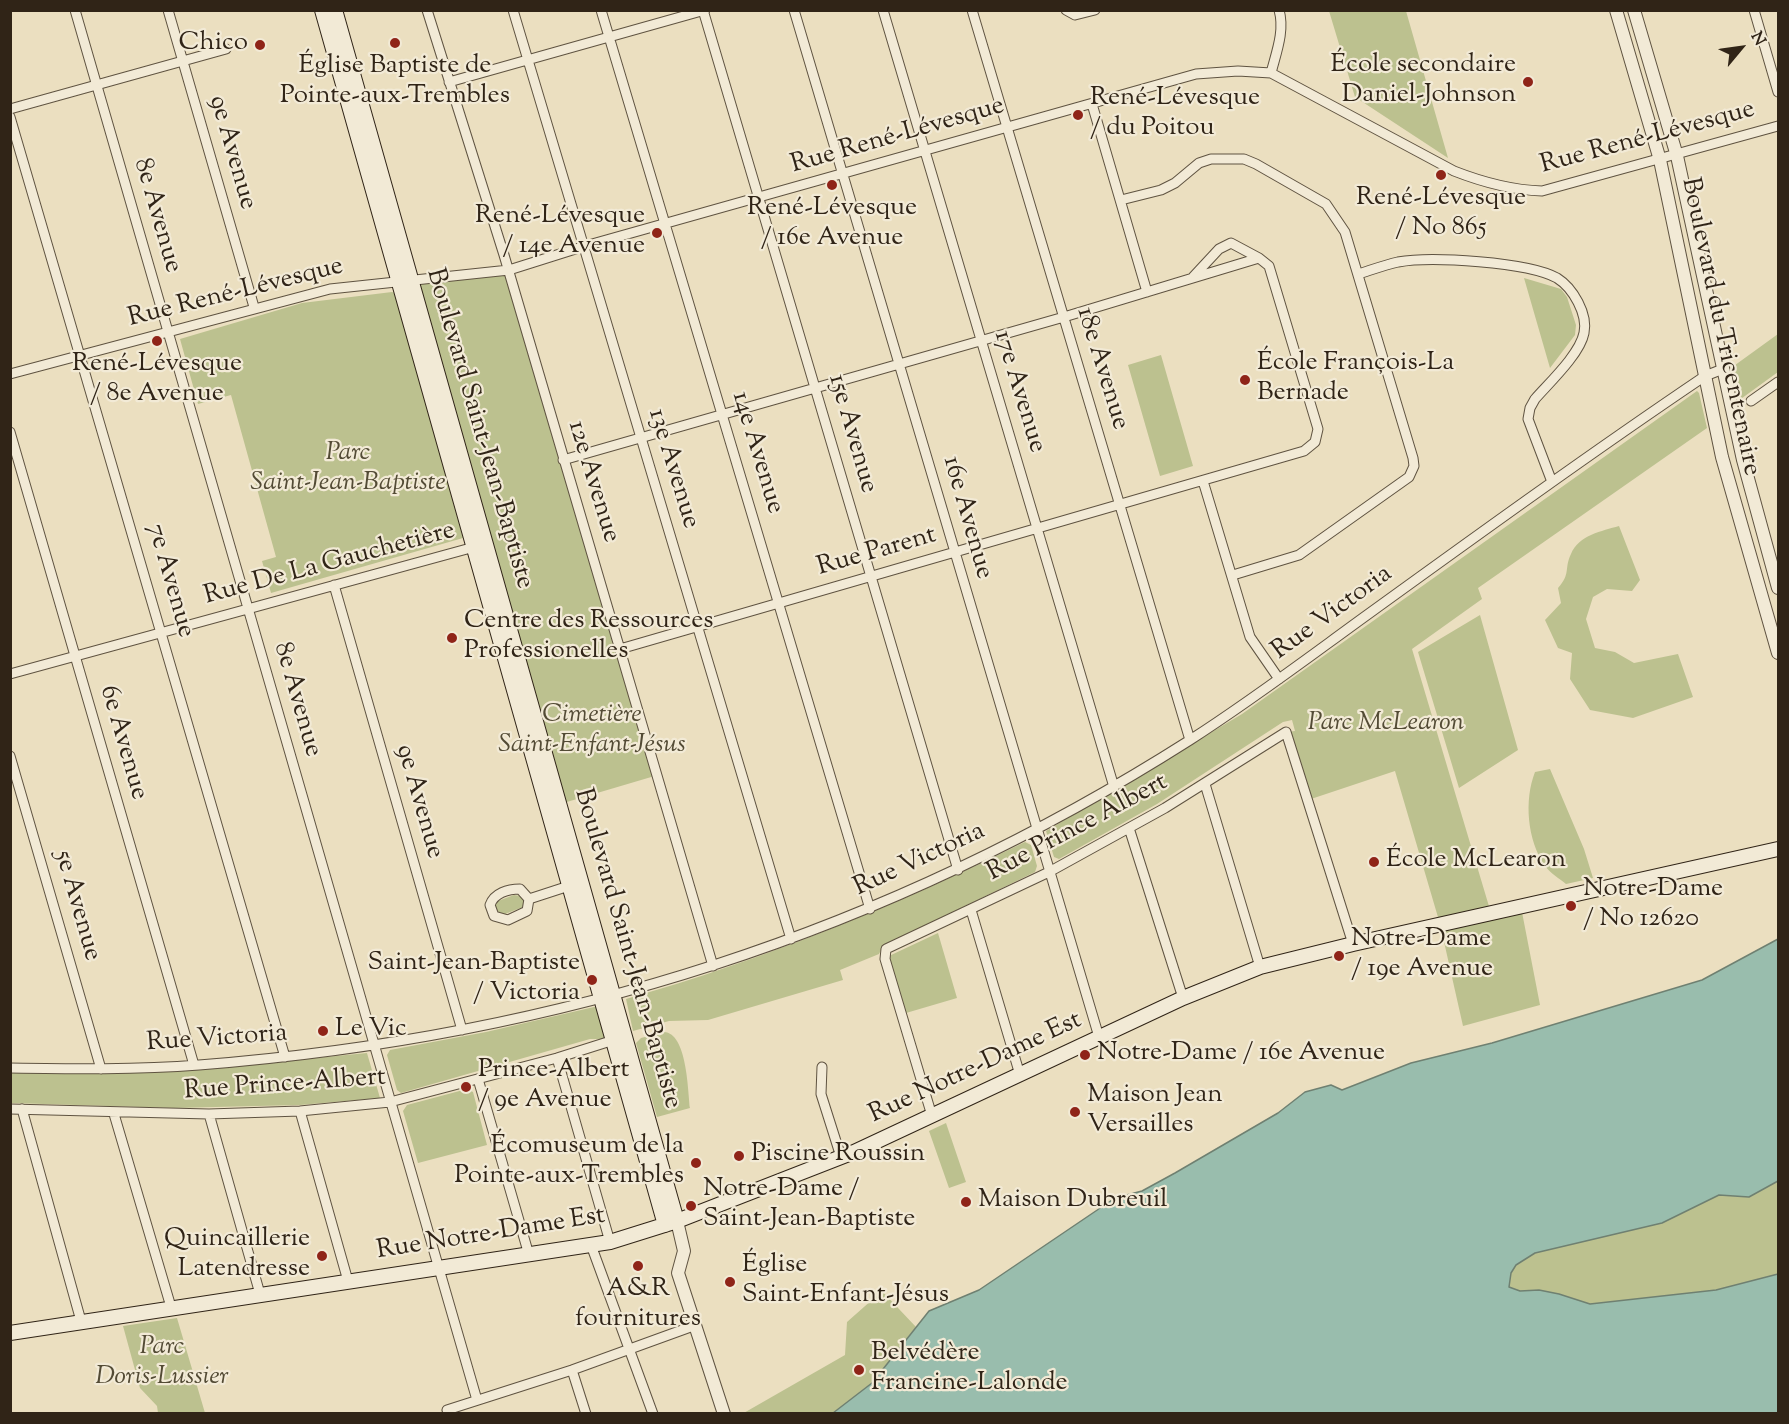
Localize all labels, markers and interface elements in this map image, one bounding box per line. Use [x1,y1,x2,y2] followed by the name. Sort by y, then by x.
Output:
[1711,18,1771,78] north arrow
[1744,28,1770,50] text: N
[179,29,248,61] place label: Chico
[388,36,402,50] marker: Église Baptiste de Pointe-aux-Trembles
[253,38,267,52] marker: Chico
[1331,51,1516,112] place label: École secondaire Daniel-Johnson
[280,52,510,113] place label: Église Baptiste de Pointe-aux-Trembles
[1521,75,1535,89] marker: École secondaire Daniel-Johnson
[1090,84,1260,146] place label: René-Lévesque / du Poitou
[200,92,262,214] street label: 9e Avenue
[788,92,1008,182] street label: Rue René-Lévesque
[1537,95,1759,183] street label: Rue René-Lévesque
[1071,108,1085,122] marker: René-Lévesque / du Poitou
[125,155,187,277] street label: 8e Avenue
[1434,168,1448,182] marker: René-Lévesque / No 865
[1672,175,1766,479] street label: Boulevard du Tricentenaire
[825,178,839,192] marker: René-Lévesque / 16e Avenue
[1356,184,1526,246] place label: René-Lévesque / No 865
[747,194,917,255] place label: René-Lévesque / 16e Avenue
[475,202,645,264] place label: René-Lévesque / 14e Avenue
[650,226,664,240] marker: René-Lévesque / 14e Avenue
[125,252,347,336] street label: Rue René-Lévesque
[417,265,539,593] street label: Boulevard Saint-Jean-Baptiste
[1068,304,1134,434] street label: 18e Avenue
[985,327,1051,457] street label: 17e Avenue
[150,334,164,348] marker: René-Lévesque / 8e Avenue
[1257,349,1454,410] place label: École François-La Bernade
[72,350,242,412] place label: René-Lévesque / 8e Avenue
[819,371,883,497] street label: 15e Avenue
[1238,373,1252,387] marker: École François-La Bernade
[723,388,789,518] street label: 14e Avenue
[639,405,705,533] street label: 13e Avenue
[559,417,625,547] street label: 12e Avenue
[250,439,446,500] park label: Parc Saint-Jean-Baptiste
[934,453,998,583] street label: 16e Avenue
[201,516,459,614] street label: Rue De La Gauchetière
[138,520,200,642] street label: 7e Avenue
[814,521,940,585] street label: Rue Parent
[1267,560,1399,668] street label: Rue Victoria
[464,607,714,668] place label: Centre des Ressources Professionelles
[445,631,459,645] marker: Centre des Ressources Professionelles
[265,639,327,761] street label: 8e Avenue
[91,682,153,804] street label: 6e Avenue
[498,701,686,762] park label: Cimetière Saint-Enfant-Jésus
[1308,709,1464,741] park label: Parc McLearon
[387,741,449,863] street label: 9e Avenue
[982,768,1174,890] street label: Rue Prince Albert
[565,785,687,1113] street label: Boulevard Saint-Jean-Baptiste
[849,817,991,905] street label: Rue Victoria
[1386,846,1566,878] place label: École McLearon
[45,847,107,965] street label: 5e Avenue
[1367,855,1381,869] marker: École McLearon
[1583,875,1723,936] place label: Notre-Dame / No 12620
[1564,899,1578,913] marker: Notre-Dame / No 12620
[1351,925,1493,987] place label: Notre-Dame / 19e Avenue
[368,949,580,1011] place label: Saint-Jean-Baptiste / Victoria
[1332,949,1346,963] marker: Notre-Dame / 19e Avenue
[585,973,599,987] marker: Saint-Jean-Baptiste / Victoria
[865,1006,1087,1132] street label: Rue Notre-Dame Est
[335,1015,407,1047] place label: Le Vic
[146,1020,288,1060] street label: Rue Victoria
[316,1024,330,1038] marker: Le Vic
[1097,1039,1385,1071] place label: Notre-Dame / 16e Avenue
[1078,1048,1092,1062] marker: Notre-Dame / 16e Avenue
[478,1056,630,1118] place label: Prince-Albert / 9e Avenue
[183,1063,387,1109] street label: Rue Prince-Albert
[459,1080,473,1094] marker: Prince-Albert / 9e Avenue
[1087,1081,1223,1142] place label: Maison Jean Versailles
[1068,1105,1082,1119] marker: Maison Jean Versailles
[454,1132,684,1194] place label: Écomuseum de la Pointe-aux-Trembles
[751,1140,925,1172] place label: Piscine Roussin
[732,1149,746,1163] marker: Piscine Roussin
[689,1156,703,1170] marker: Écomuseum de la Pointe-aux-Trembles
[703,1175,915,1236] place label: Notre-Dame / Saint-Jean-Baptiste
[978,1186,1168,1218] place label: Maison Dubreuil
[959,1195,973,1209] marker: Maison Dubreuil
[684,1199,698,1213] marker: Notre-Dame / Saint-Jean-Baptiste
[375,1202,607,1268] street label: Rue Notre-Dame Est
[164,1225,310,1286] place label: Quincaillerie Latendresse
[315,1249,329,1263] marker: Quincaillerie Latendresse
[742,1251,949,1312] place label: Église Saint-Enfant-Jésus
[631,1259,645,1273] marker: A&R fournitures
[575,1275,701,1336] place label: A&R fournitures
[723,1275,737,1289] marker: Église Saint-Enfant-Jésus
[95,1333,229,1394] park label: Parc Doris-Lussier
[871,1339,1068,1400] place label: Belvédère Francine-Lalonde
[852,1363,866,1377] marker: Belvédère Francine-Lalonde

